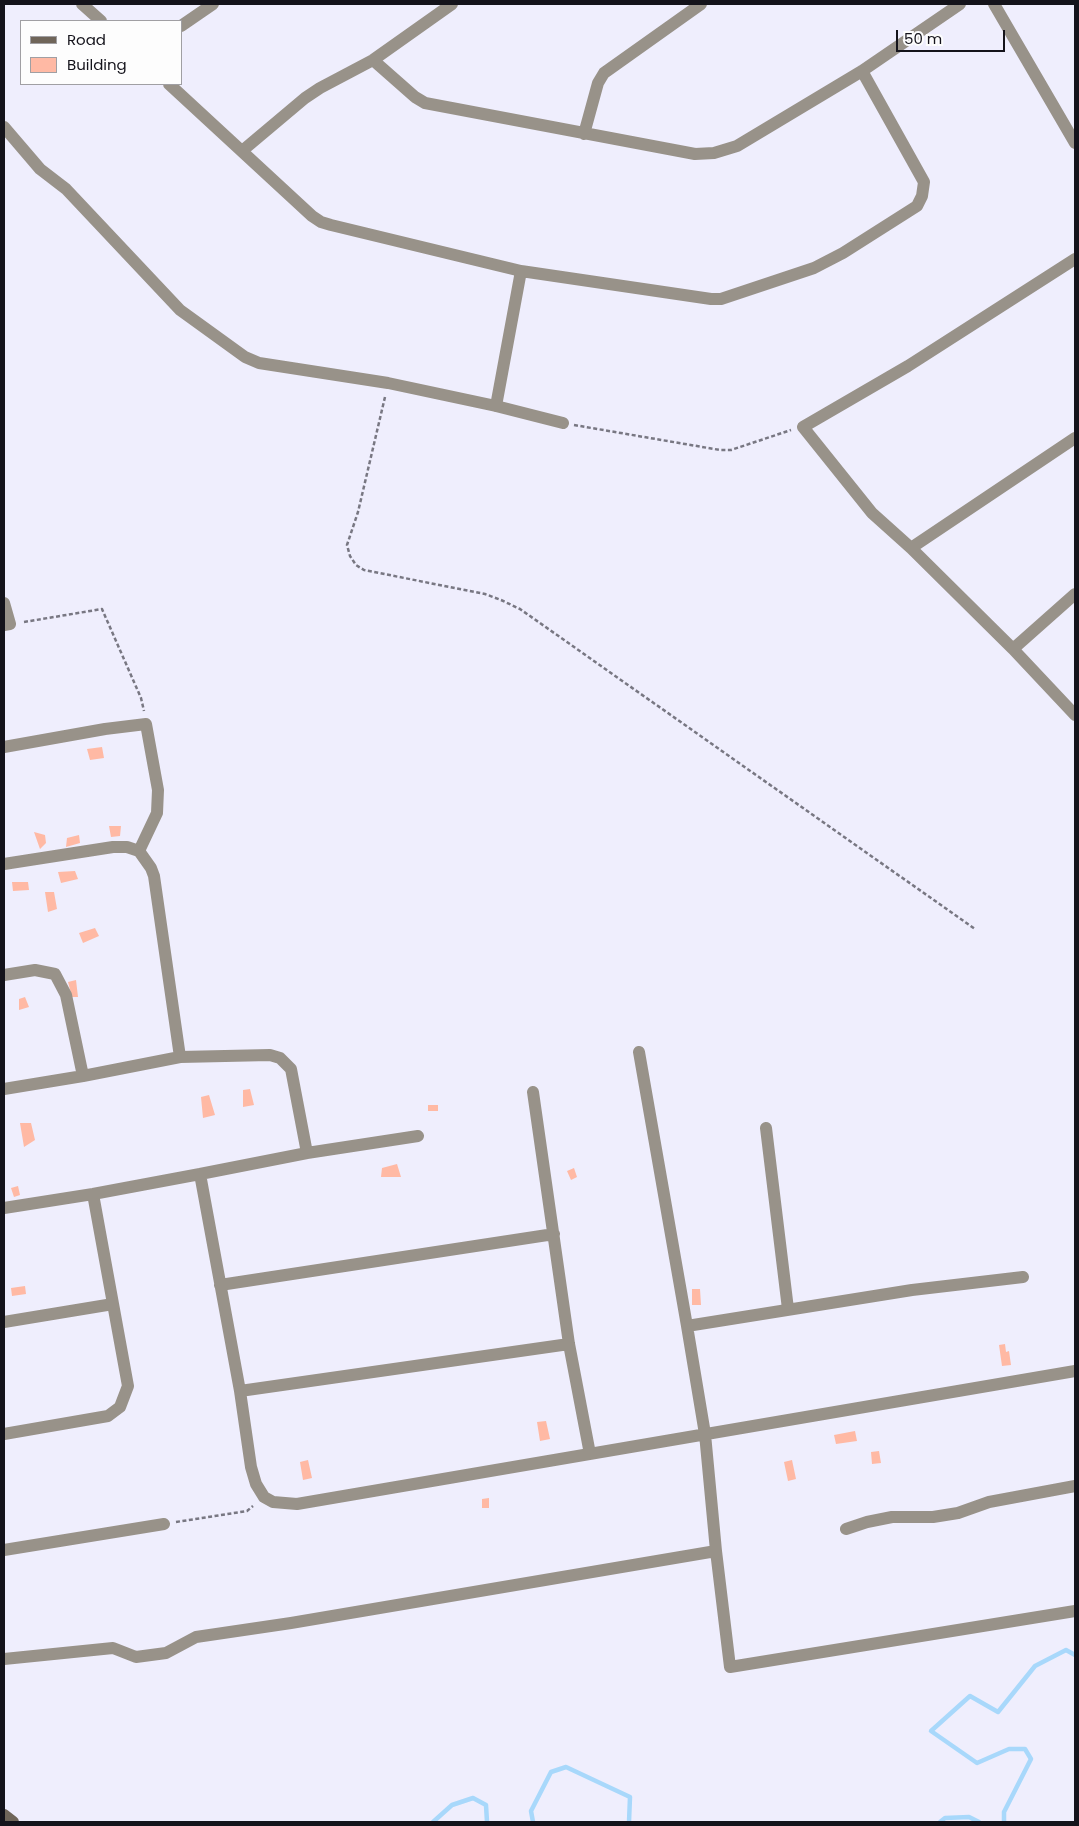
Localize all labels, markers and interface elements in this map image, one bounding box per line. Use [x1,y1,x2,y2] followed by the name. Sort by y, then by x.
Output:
[20,20,182,85] legend
[899,20,1008,52] scale bar
[904,28,942,49] text: 50 m
[67,29,106,50] text: Road
[67,54,127,75] text: Building

